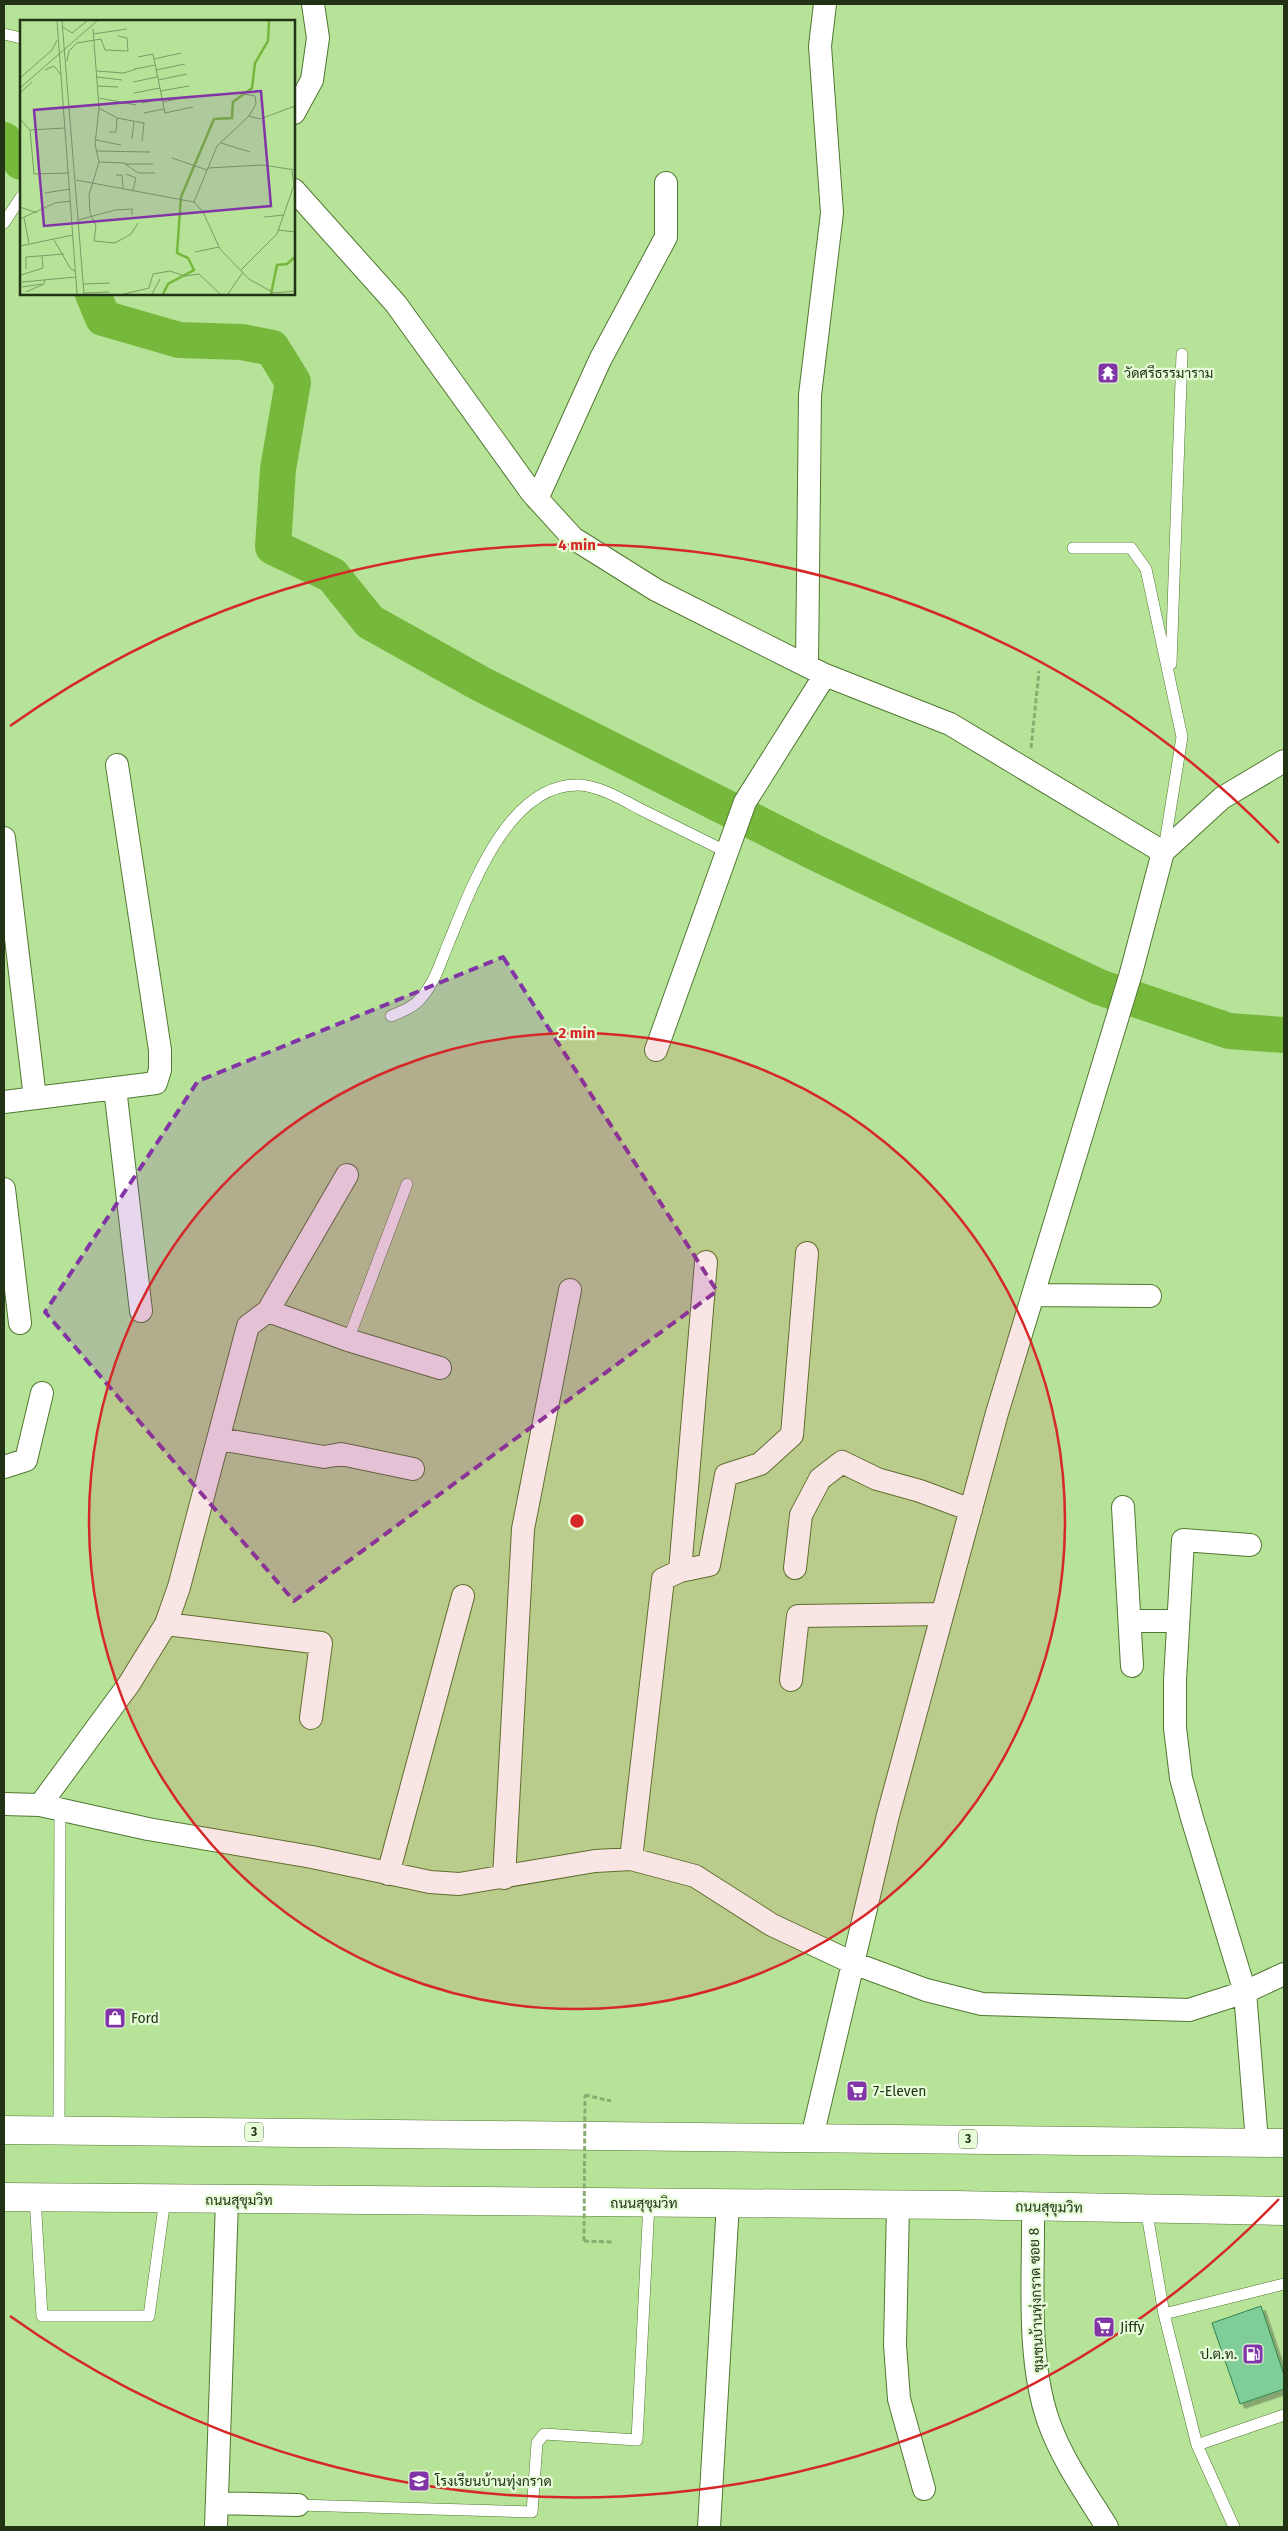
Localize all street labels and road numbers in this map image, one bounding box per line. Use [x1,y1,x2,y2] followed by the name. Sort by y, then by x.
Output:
[245,2122,263,2142] road number: 3
[959,2130,977,2148] road number: 3
[205,2192,273,2210] street label: ถนนสุขุมวิท
[610,2195,678,2213] street label: ถนนสุขุมวิท
[1015,2198,1083,2218] street label: ถนนสุขุมวิท
[1024,2227,1049,2373] street label: ชุมชนบ้านทุ่งกราด ซอย 8

